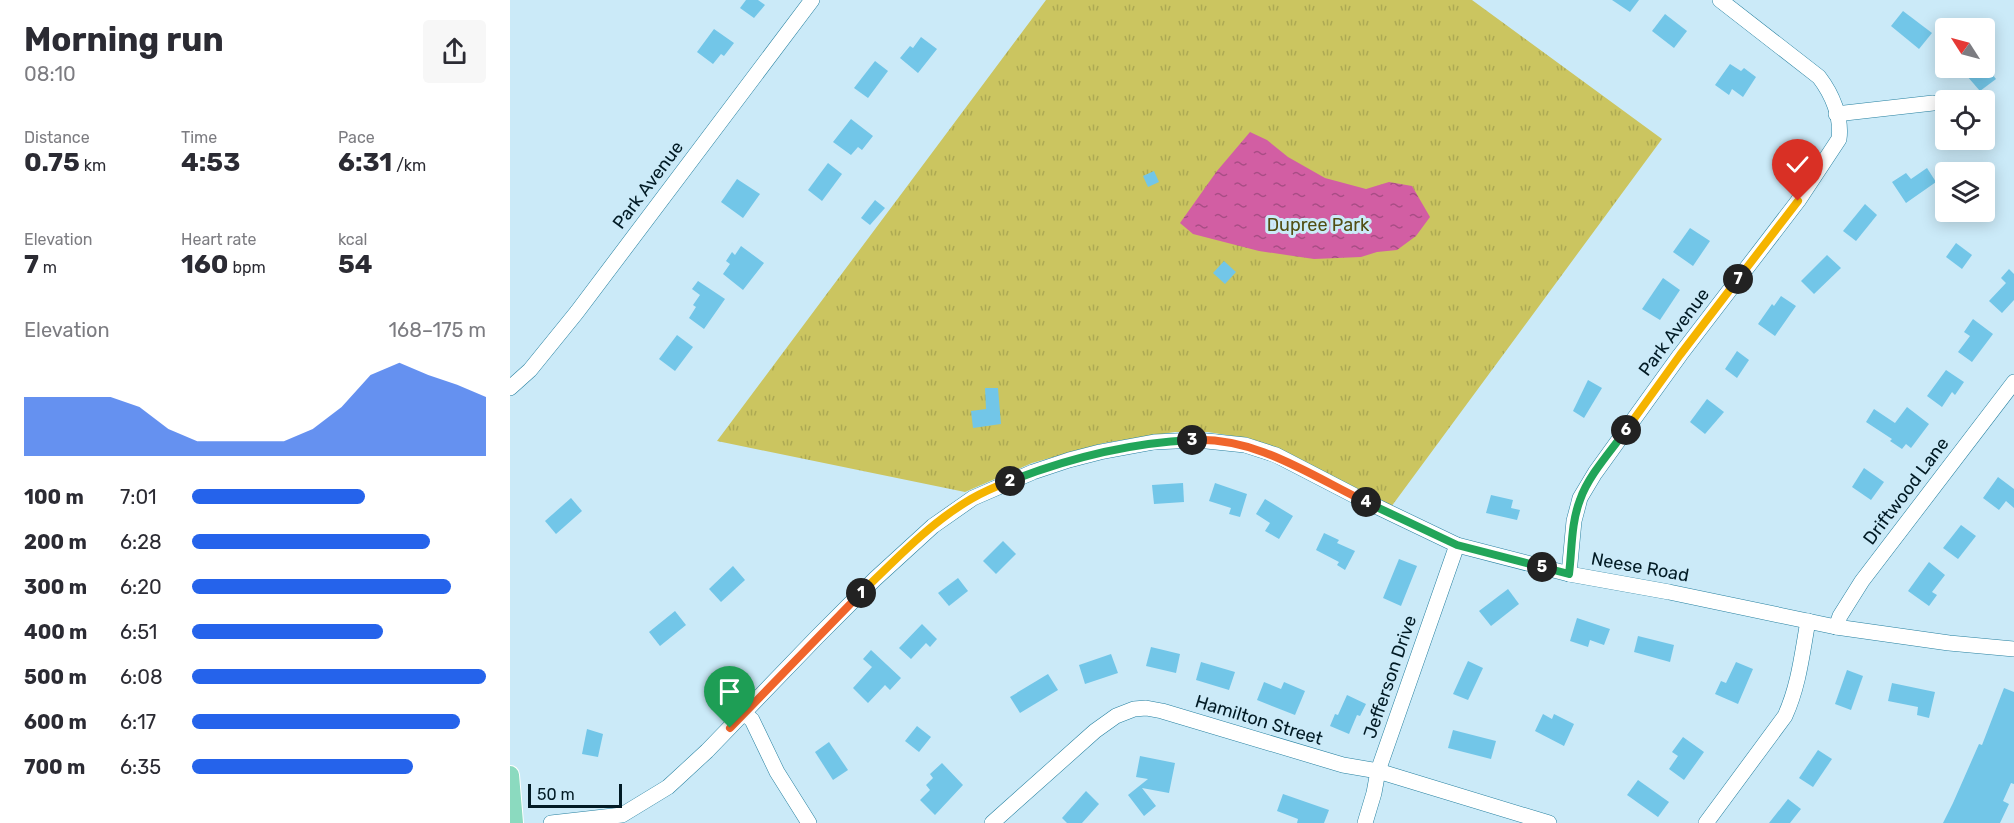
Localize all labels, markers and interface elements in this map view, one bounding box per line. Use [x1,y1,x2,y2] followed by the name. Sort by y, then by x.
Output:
[1935,18,1995,78] north arrow
[1935,18,1995,222] map controls
[24,20,224,59] text: Morning run
[423,20,486,83] button: share
[24,62,76,86] text: 08:10
[1935,90,1995,150] button: locate
[24,128,90,147] text: Distance
[181,128,217,147] text: Time
[338,128,375,147] text: Pace
[608,137,688,233] street label: Park Avenue
[1772,139,1823,201] pin
[24,147,80,178] text: 0.75
[181,147,240,178] text: 4:53
[338,147,392,178] text: 6:31
[1781,148,1814,181] icon: check
[80,156,106,175] text: km
[392,156,426,175] text: /km
[1935,162,1995,222] button: layers
[1267,214,1370,236] park label: Dupree Park
[24,230,93,249] text: Elevation
[181,230,256,249] text: Heart rate
[338,230,367,249] text: kcal
[24,249,39,280] text: 7
[181,249,229,280] text: 160
[338,249,373,280] text: 54
[39,258,57,277] text: m
[229,258,266,277] text: bpm
[1723,264,1753,294] pin: 7
[1733,269,1743,288] text: 7
[1634,284,1714,380] street label: Park Avenue
[24,318,110,342] text: Elevation
[389,318,486,342] text: 168–175 m
[1611,415,1641,445] pin: 6
[1621,420,1631,439] text: 6
[1177,425,1207,455] pin: 3
[1187,430,1197,449] text: 3
[1859,433,1953,549] street label: Driftwood Lane
[995,466,1025,496] pin: 2
[1005,471,1015,490] text: 2
[24,485,84,509] text: 100 m
[120,485,157,509] text: 7:01
[1351,487,1381,517] pin: 4
[1361,492,1371,511] text: 4
[24,530,87,554] text: 200 m
[120,530,162,554] text: 6:28
[1589,548,1691,586] street label: Neese Road
[1527,552,1557,582] pin: 5
[1537,557,1547,576] text: 5
[24,575,87,599] text: 300 m
[120,575,162,599] text: 6:20
[846,578,876,608] pin: 1
[857,583,865,602] text: 1
[1359,613,1421,741] street label: Jefferson Drive
[24,620,87,644] text: 400 m
[120,620,157,644] text: 6:51
[24,665,87,689] text: 500 m
[120,665,163,689] text: 6:08
[704,666,755,728] pin
[713,675,746,708] icon: arrive
[1193,690,1325,750] street label: Hamilton Street
[24,710,87,734] text: 600 m
[120,710,156,734] text: 6:17
[24,755,85,779] text: 700 m
[120,755,161,779] text: 6:35
[528,781,622,808] scale bar
[537,785,575,804] text: 50 m

